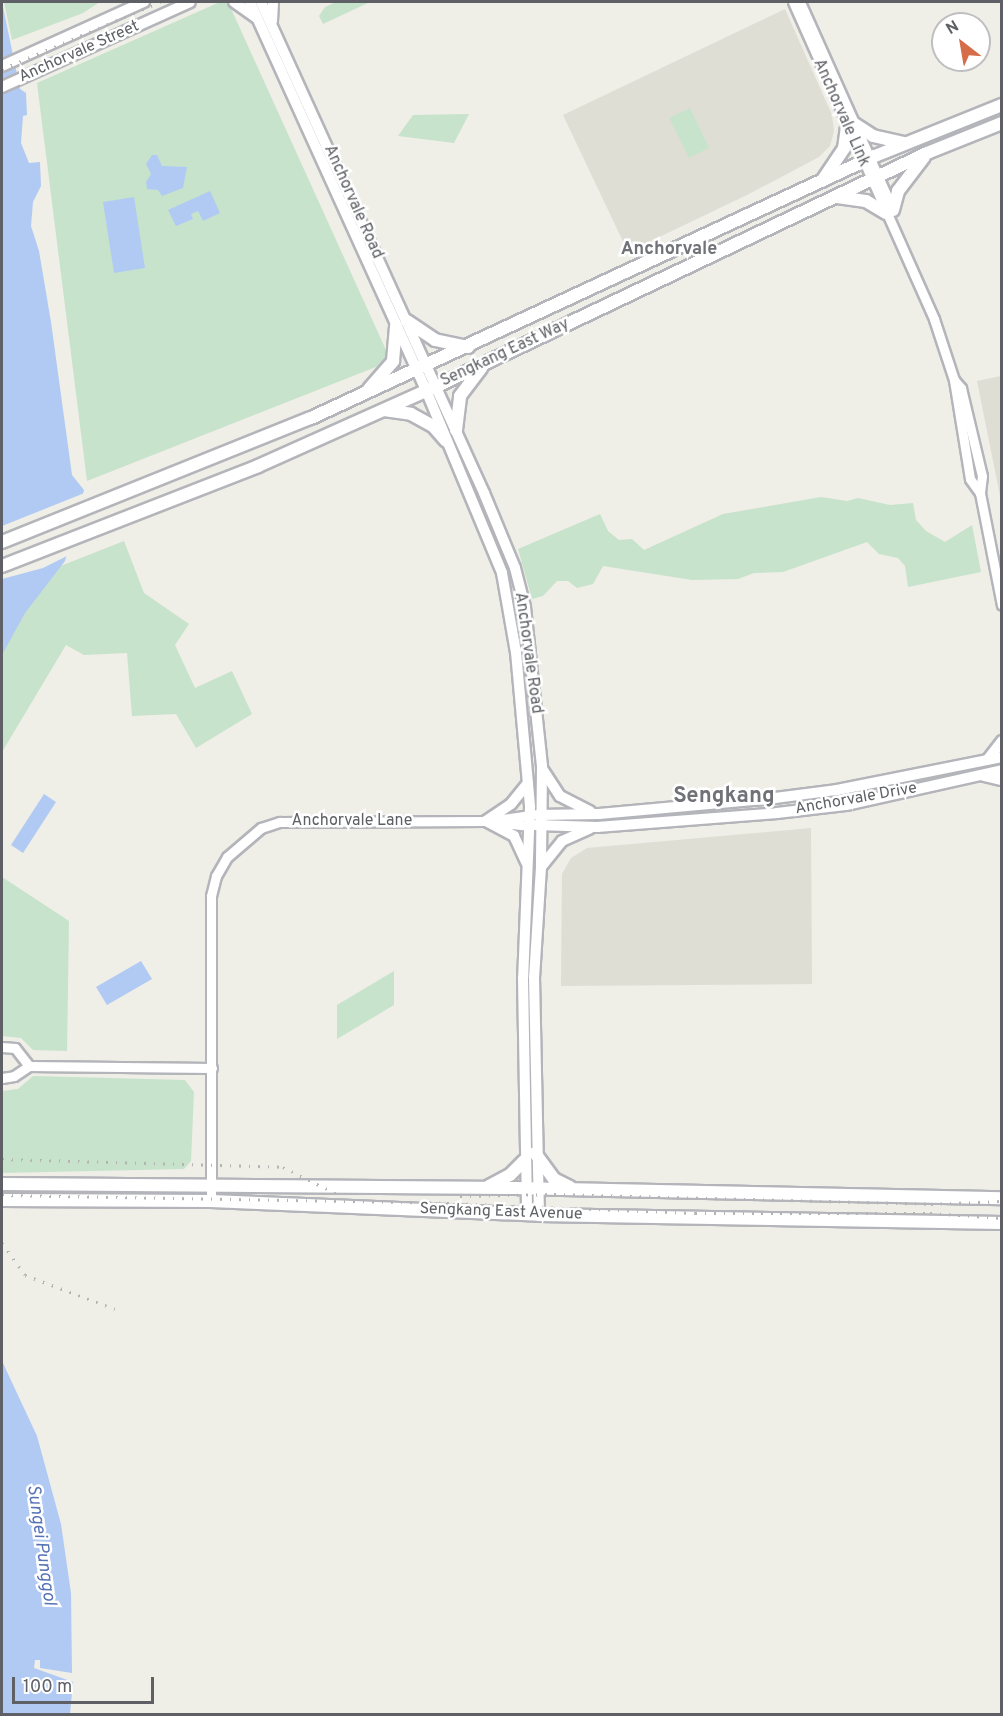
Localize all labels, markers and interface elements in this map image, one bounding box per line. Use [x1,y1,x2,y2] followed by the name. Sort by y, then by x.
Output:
[931,12,991,72] north arrow
[16,17,142,87] street label: Anchorvale Street
[943,17,963,40] text: N
[809,56,873,170] street label: Anchorvale Link
[319,142,387,262] street label: Anchorvale Road
[621,239,717,261] district label: Anchorvale
[437,315,573,391] street label: Sengkang East Way
[510,591,546,715] street label: Anchorvale Road
[794,779,918,819] street label: Anchorvale Drive
[673,784,775,810] district label: Sengkang
[292,811,412,831] street label: Anchorvale Lane
[419,1200,583,1224] street label: Sengkang East Avenue
[21,1483,59,1607] water label: Sungei Punggol
[15,1665,158,1703] scale bar
[23,1676,72,1699] text: 100 m

